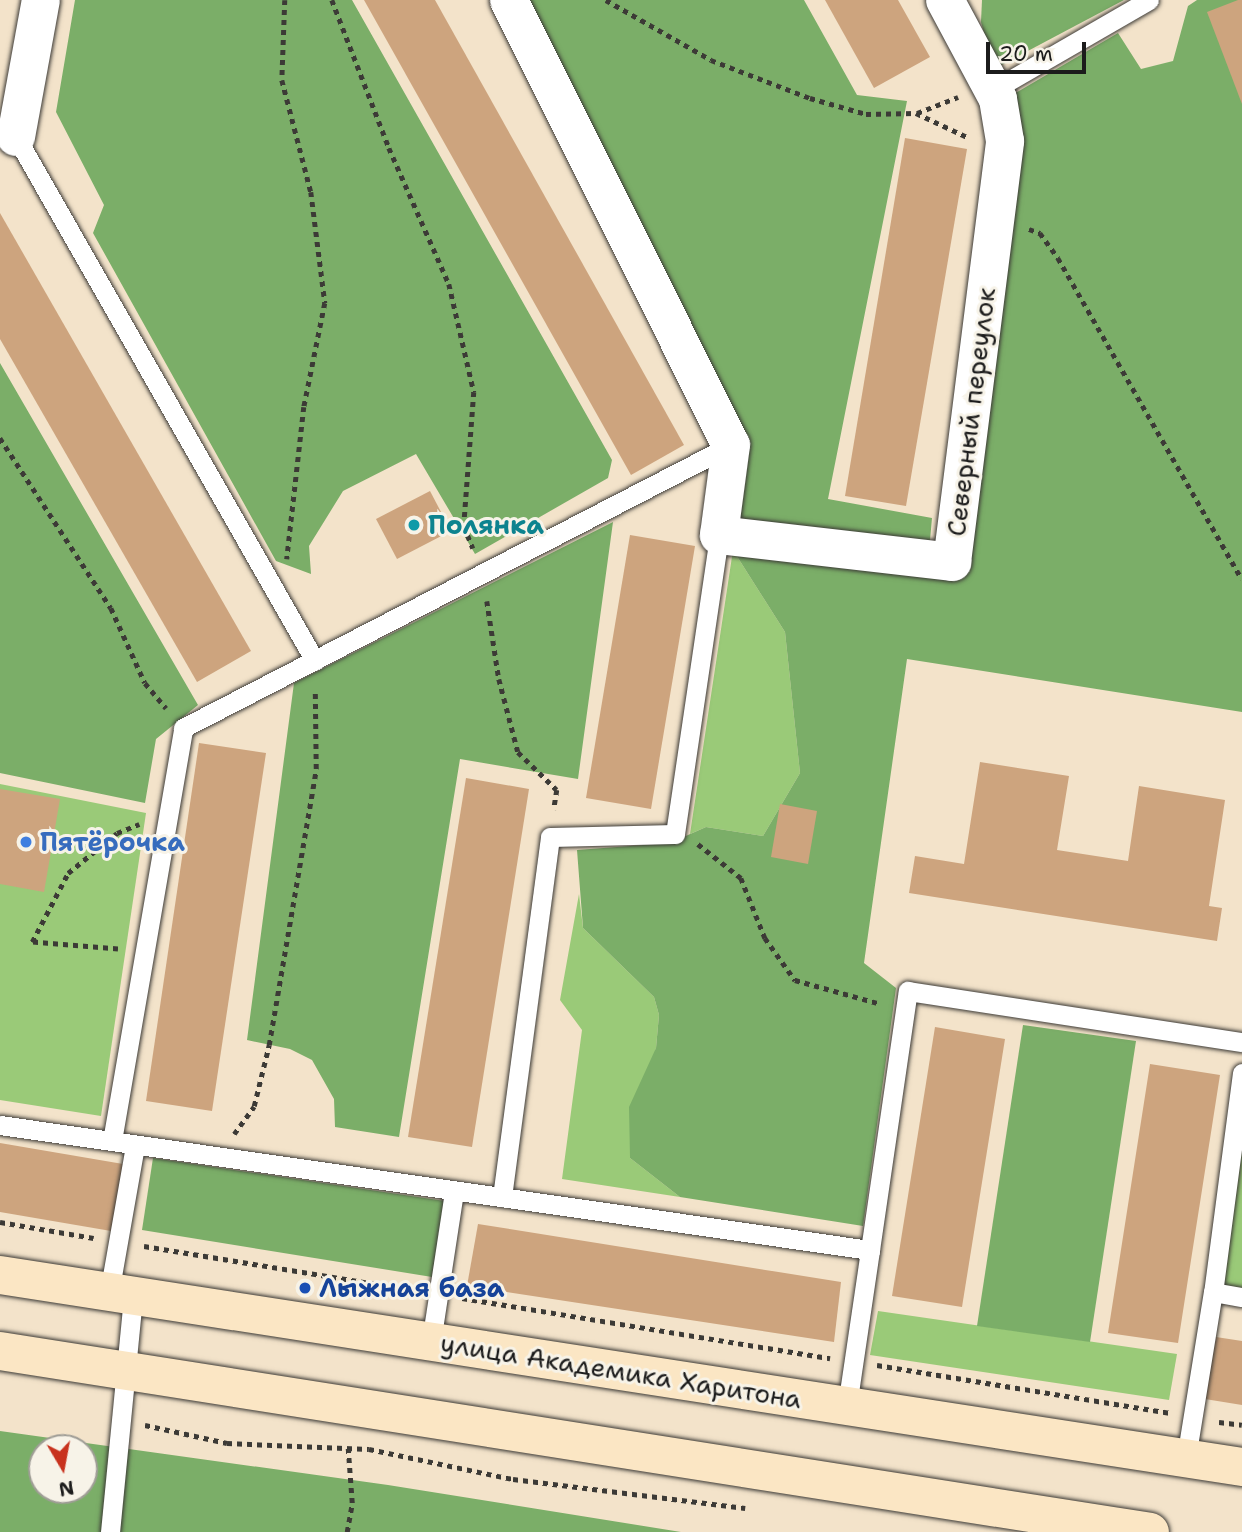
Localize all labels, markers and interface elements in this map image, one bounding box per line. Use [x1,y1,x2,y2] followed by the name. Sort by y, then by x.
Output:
[990,28,1090,72] scale bar
[999,40,1053,68] text: 20 m
[940,286,1002,538] street label: Северный переулок
[428,509,544,541] place label: Полянка
[406,517,422,533] marker: Полянка
[40,826,185,858] place label: Пятёрочка
[18,834,34,850] marker: Пятёрочка
[319,1272,505,1304] place label: Лыжная база
[297,1280,313,1296] marker: Лыжная база
[438,1327,804,1415] street label: улица Академика Харитона
[28,1434,98,1504] north arrow
[57,1475,76,1502] text: N

